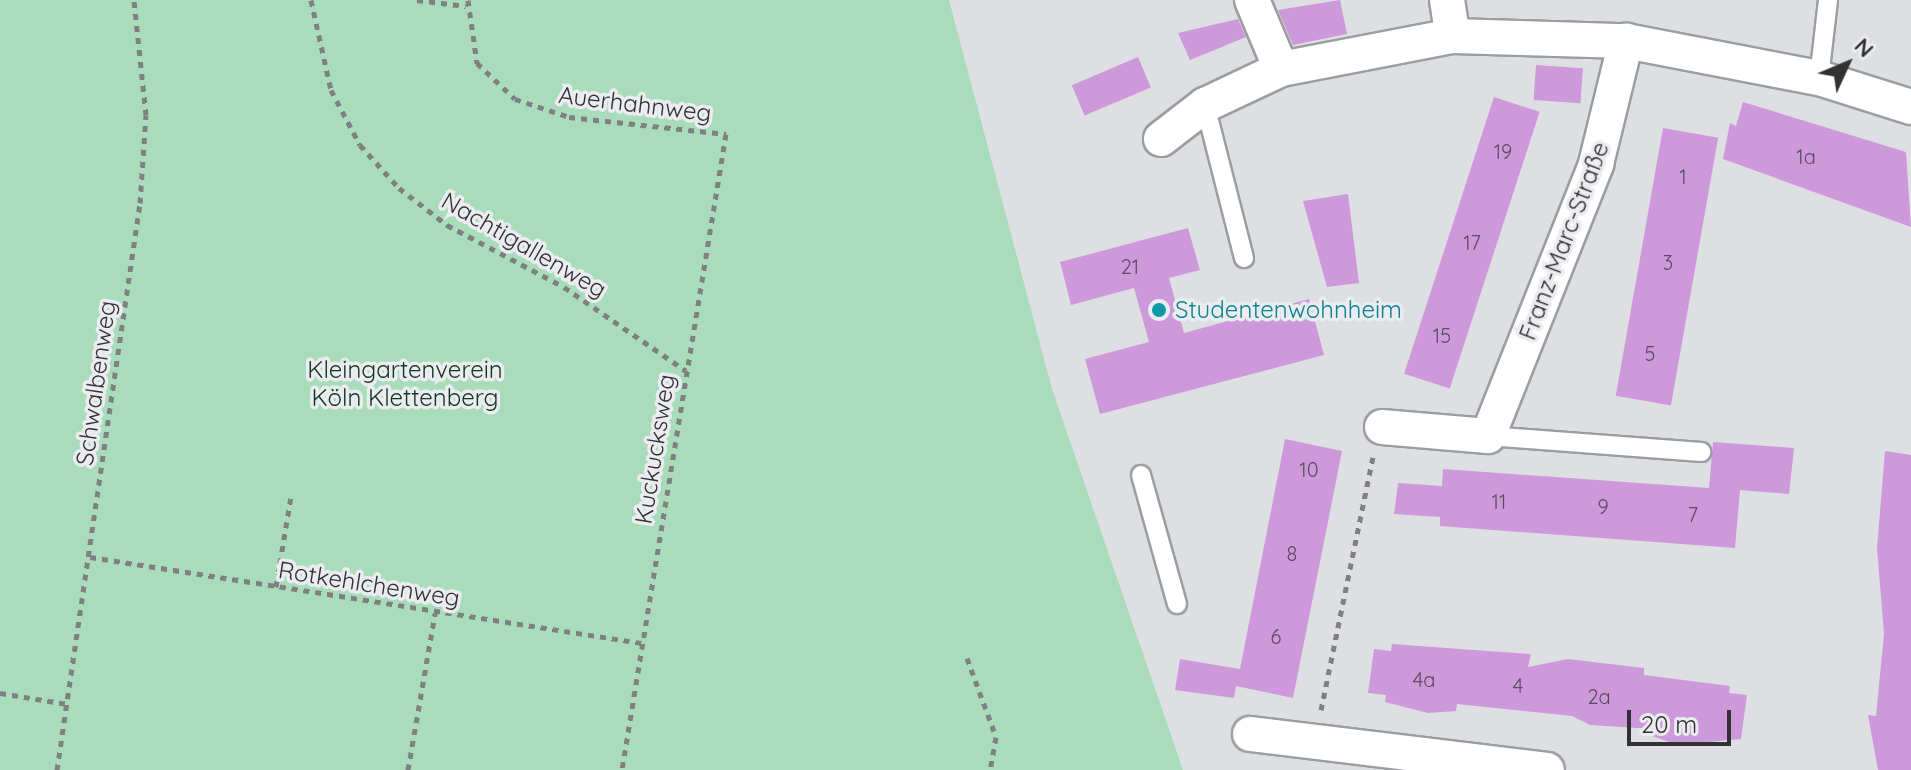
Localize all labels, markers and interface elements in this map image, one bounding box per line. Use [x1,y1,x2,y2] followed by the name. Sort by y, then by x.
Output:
[1807,24,1887,104] north arrow
[1849,32,1880,63] text: N
[557,80,713,128] street label: Auerhahnweg
[1513,138,1615,344] street label: Franz-Marc-Straße
[1494,139,1512,163] house number: 19
[1796,144,1816,168] house number: 1a
[1679,164,1687,188] house number: 1
[436,186,612,304] street label: Nachtigallenweg
[1463,230,1481,254] house number: 17
[1663,250,1673,274] house number: 3
[1121,254,1139,278] house number: 21
[1175,296,1402,324] place label: Studentenwohnheim
[70,299,122,467] street label: Schwalbenweg
[1150,301,1168,319] marker: Studentenwohnheim
[1433,323,1451,347] house number: 15
[1645,341,1655,365] house number: 5
[307,356,503,412] park label: Kleingartenverein Köln Klettenberg
[629,372,681,526] street label: Kuckucksweg
[1299,457,1319,481] house number: 10
[1492,489,1506,513] house number: 11
[1597,494,1609,518] house number: 9
[1688,502,1698,526] house number: 7
[1287,541,1297,565] house number: 8
[276,555,462,613] street label: Rotkehlchenweg
[1271,624,1281,648] house number: 6
[1413,667,1435,691] house number: 4a
[1513,673,1523,697] house number: 4
[1587,684,1611,708] house number: 2a
[1631,694,1735,744] scale bar
[1641,709,1697,739] text: 20 m

